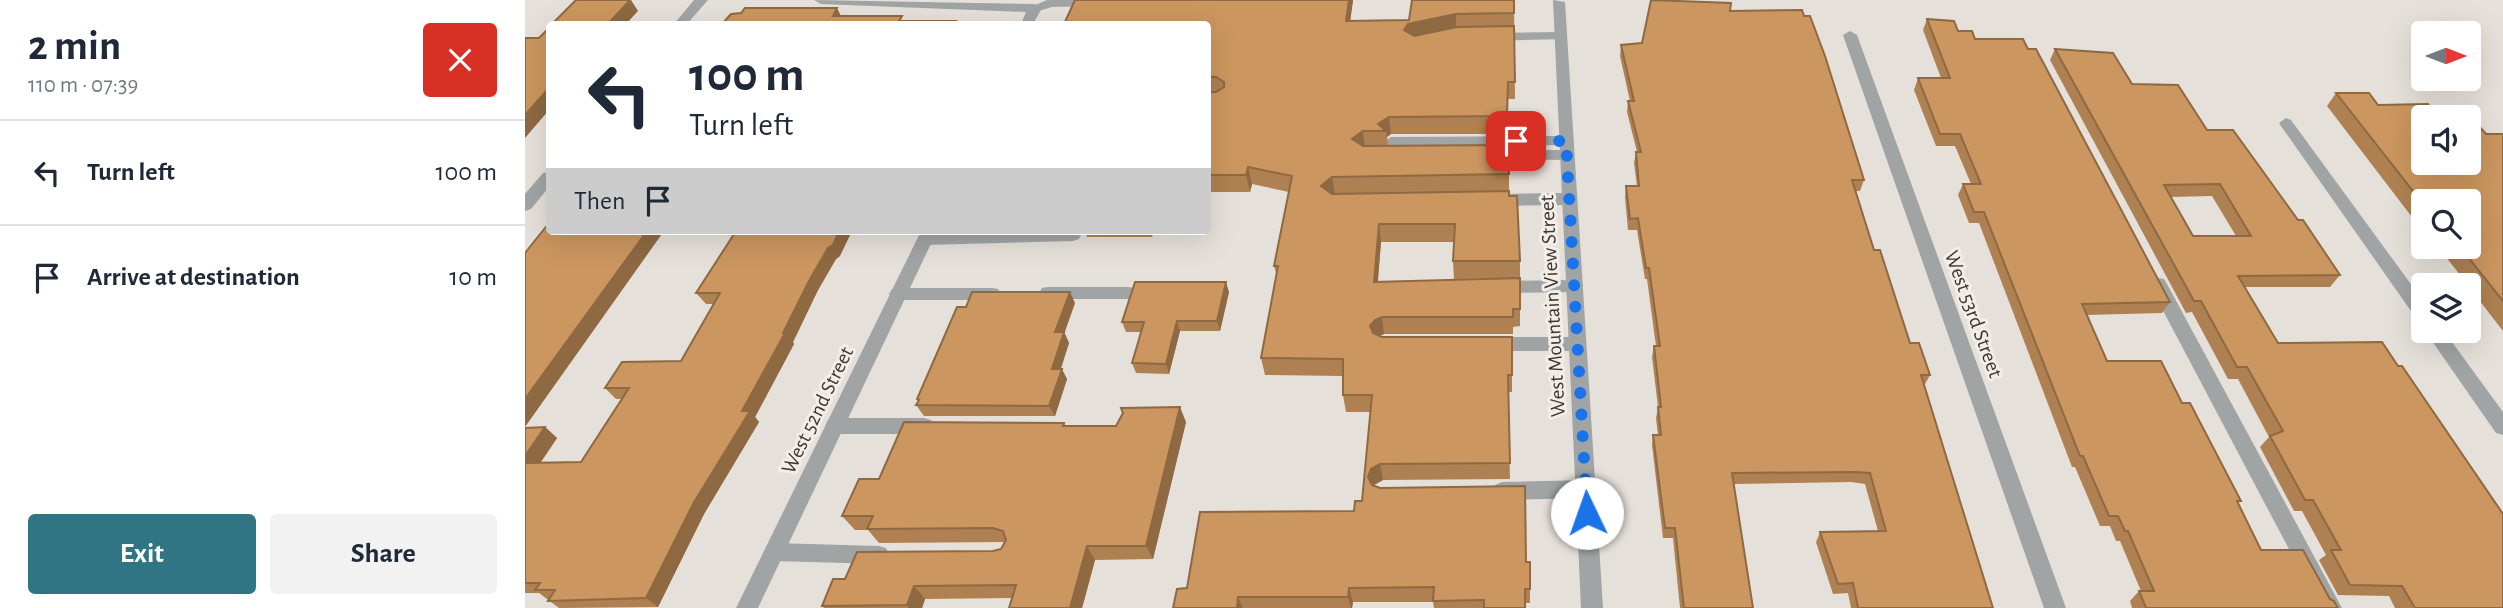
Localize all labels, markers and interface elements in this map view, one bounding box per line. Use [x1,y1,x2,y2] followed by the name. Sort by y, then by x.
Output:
[2411,21,2481,91] north arrow
[2411,21,2481,343] map controls
[423,23,497,97] button: close
[28,25,121,67] text: 2 min
[574,49,665,140] icon: left
[689,51,805,100] text: 100 m
[28,74,138,97] text: 110 m · 07:39
[2411,105,2481,175] button: sound
[689,109,793,141] text: Turn left
[1486,111,1546,171] pin
[1497,122,1535,160] icon: arrive
[28,154,66,192] icon: left
[87,159,175,185] text: Turn left
[436,159,497,185] text: 100 m
[639,182,677,220] icon: arrive
[574,188,625,214] text: Then
[2411,189,2481,259] button: search
[1536,194,1569,418] street label: West Mountain View Street
[1941,248,2006,381] street label: West 53rd Street
[28,259,66,297] icon: arrive
[87,264,300,290] text: Arrive at destination
[449,264,497,290] text: 10 m
[2411,273,2481,343] button: layers
[778,343,857,477] street label: West 52nd Street
[1550,476,1624,550] position arrow
[28,514,256,594] button: Exit
[270,514,497,594] button: Share

